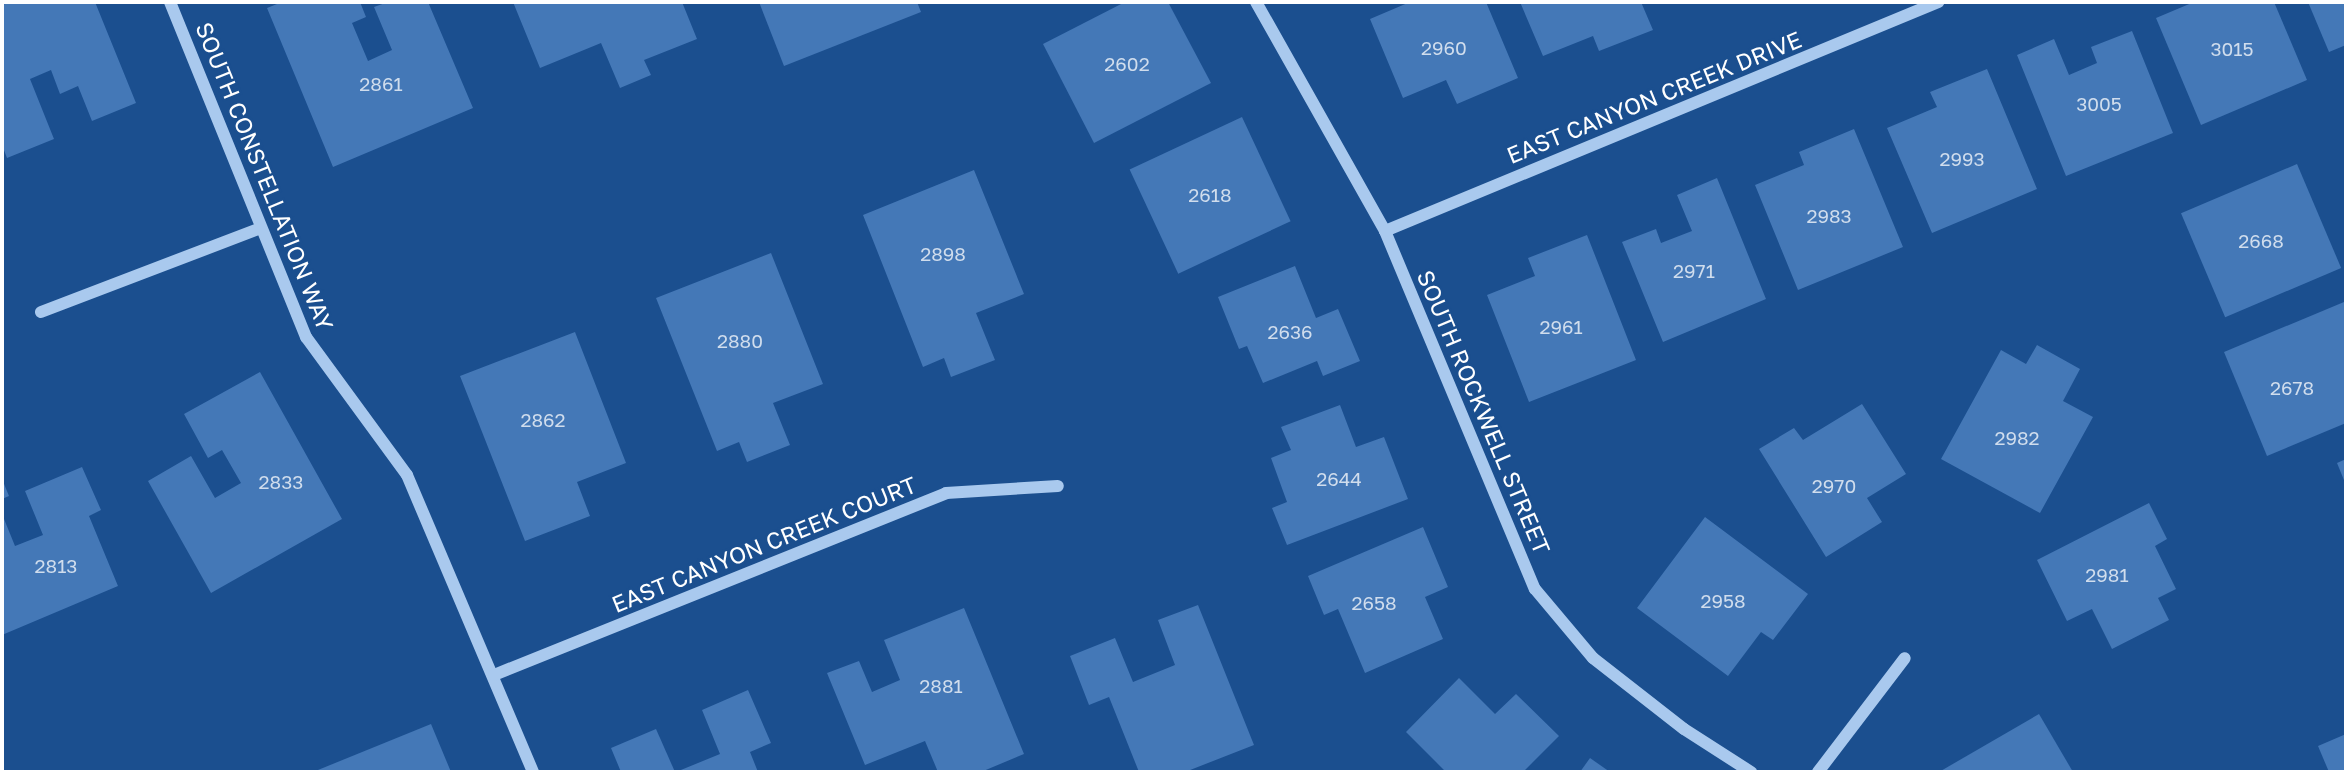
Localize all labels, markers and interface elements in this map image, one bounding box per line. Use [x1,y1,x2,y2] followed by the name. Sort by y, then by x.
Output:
[190,18,340,334] street label: SOUTH CONSTELLATION WAY
[1503,25,1805,169] street label: EAST CANYON CREEK DRIVE
[1421,37,1467,59] house number: 2960
[2210,38,2254,60] house number: 3015
[1104,53,1150,75] house number: 2602
[359,73,403,95] house number: 2861
[2076,93,2122,115] house number: 3005
[1939,148,1985,170] house number: 2993
[1188,184,1232,206] house number: 2618
[1806,205,1852,227] house number: 2983
[2238,230,2284,252] house number: 2668
[920,243,966,265] house number: 2898
[1673,260,1715,282] house number: 2971
[1412,266,1556,558] street label: SOUTH ROCKWELL STREET
[1539,316,1583,338] house number: 2961
[1267,321,1313,343] house number: 2636
[717,330,763,352] house number: 2880
[2270,377,2314,399] house number: 2678
[520,409,566,431] house number: 2862
[1994,427,2040,449] house number: 2982
[1316,468,1362,490] house number: 2644
[608,470,920,618] street label: EAST CANYON CREEK COURT
[259,471,303,493] house number: 2833
[1812,475,1856,497] house number: 2970
[35,555,77,577] house number: 2813
[2085,564,2129,586] house number: 2981
[1700,590,1746,612] house number: 2958
[1351,592,1397,614] house number: 2658
[919,675,963,697] house number: 2881

